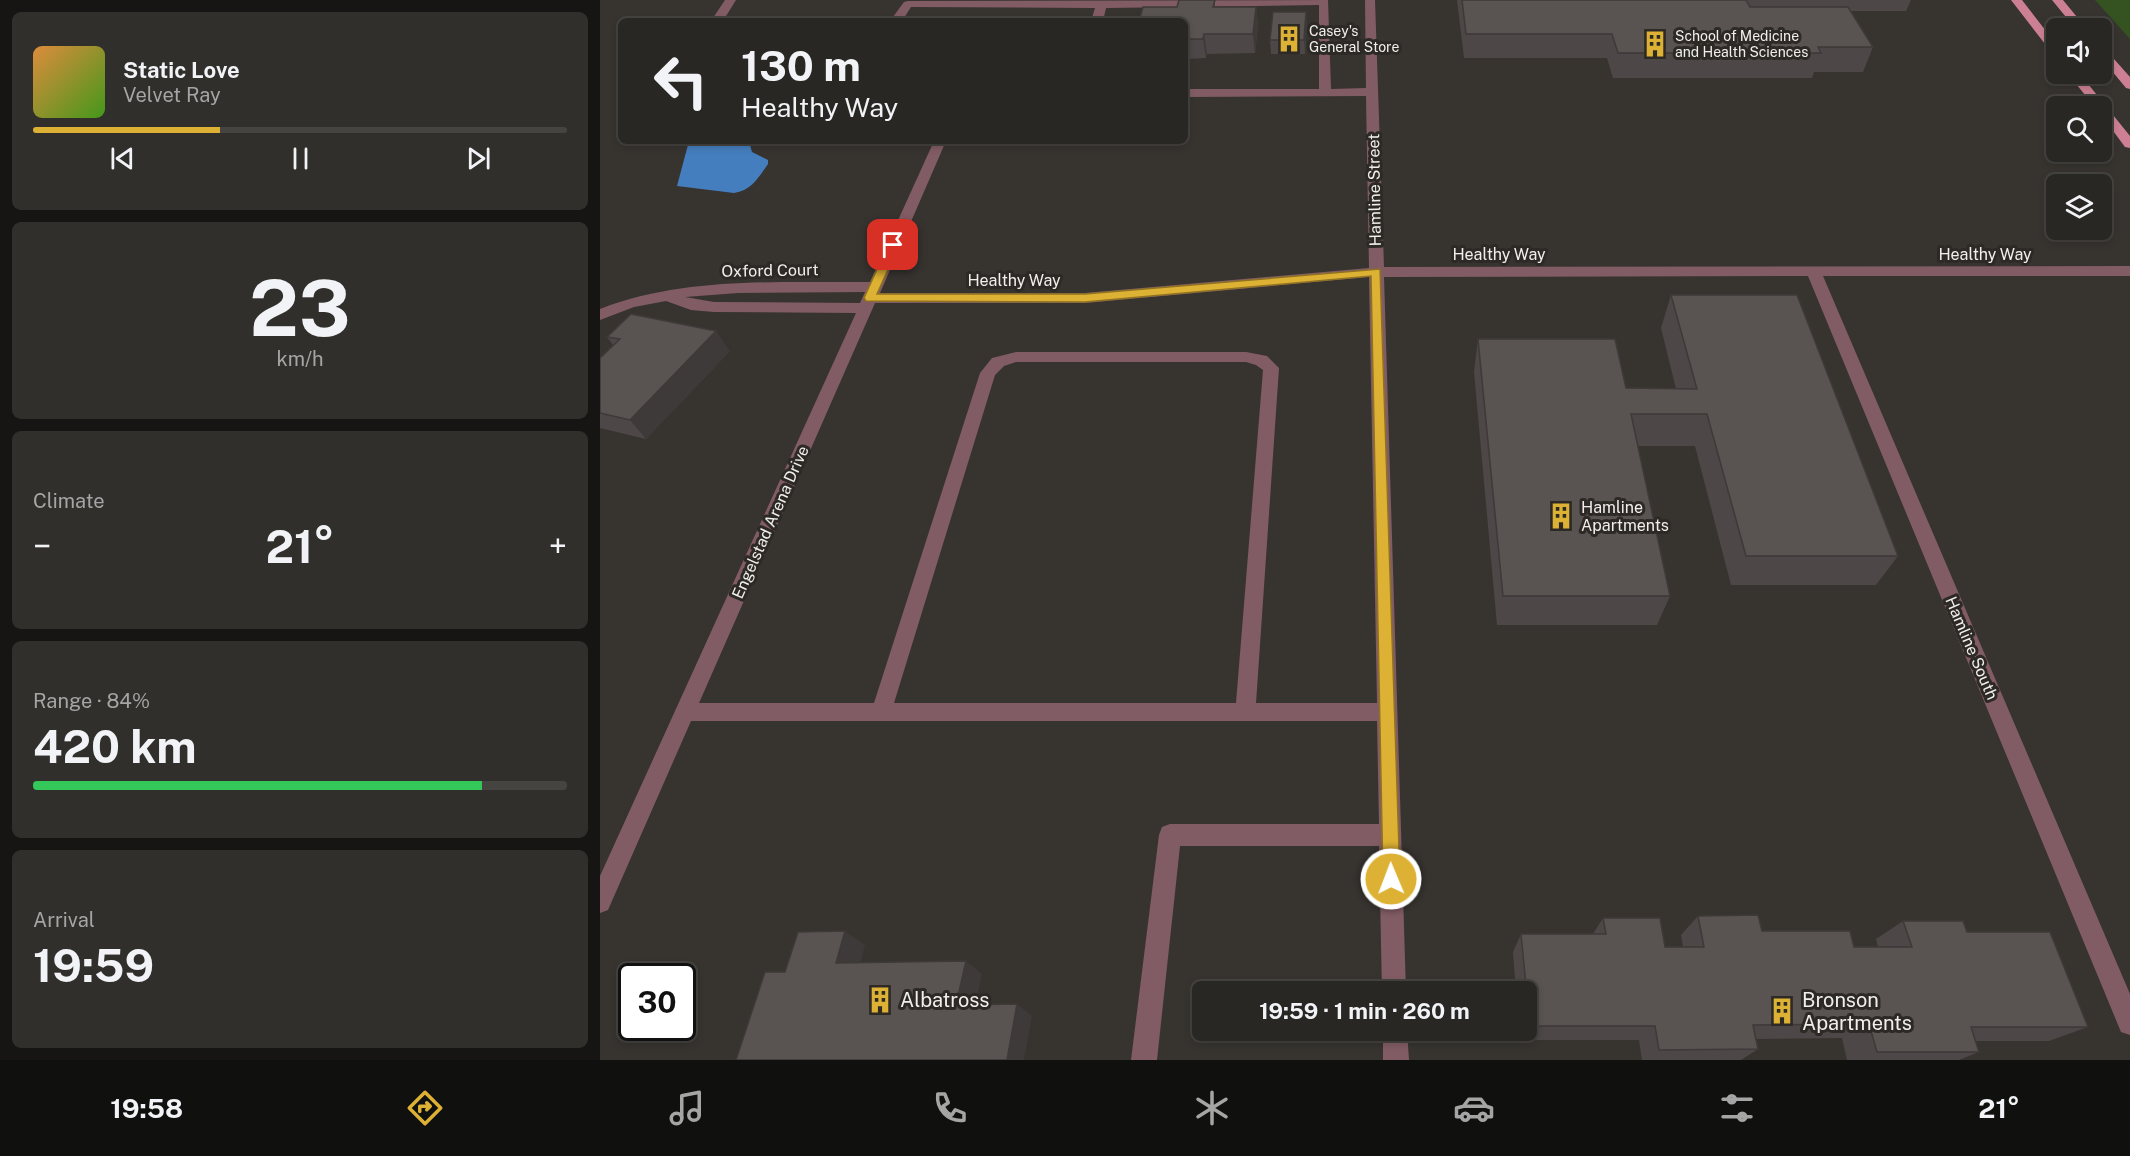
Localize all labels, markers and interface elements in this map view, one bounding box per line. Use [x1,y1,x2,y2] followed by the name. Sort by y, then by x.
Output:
[2046,18,2112,240] map controls
[2046,18,2112,84] button: sound
[1309,23,1399,55] place label: Casey's General Store
[1274,24,1304,54] building icon: Casey's General Store
[1675,28,1808,60] place label: School of Medicine and Health Sciences
[1640,29,1670,59] building icon: School of Medicine and Health Sciences
[741,41,861,90] text: 130 m
[642,42,720,120] icon: left
[123,57,240,83] text: Static Love
[123,83,221,107] text: Velvet Ray
[741,91,898,123] text: Healthy Way
[2046,96,2112,162] button: search
[1364,134,1385,246] street label: Hamline Street
[106,142,139,175] icon: previous
[284,142,317,175] icon: pause
[462,142,495,175] icon: next
[2046,174,2112,240] button: layers
[867,219,918,270] pin
[876,228,909,261] icon: arrive
[1452,245,1546,264] street label: Healthy Way
[1938,245,2032,264] street label: Healthy Way
[721,260,819,281] street label: Oxford Court
[249,262,351,354] text: 23
[967,271,1061,290] street label: Healthy Way
[276,347,324,371] text: km/h
[728,443,813,602] street label: Engelstad Arena Drive
[33,489,105,513] text: Climate
[1581,498,1669,535] place label: Hamline Apartments
[1546,501,1576,531] building icon: Hamline Apartments
[265,520,335,573] text: 21°
[33,527,51,565] text: −
[549,527,567,565] text: +
[1941,594,2002,703] street label: Hamline South
[33,689,150,713] text: Range · 84%
[33,720,197,773] text: 420 km
[1359,847,1423,911] position arrow
[33,908,95,932] text: Arrival
[33,939,154,992] text: 19:59
[618,963,696,1041] speed limit sign: 30
[865,985,895,1015] building icon: Albatross
[900,988,989,1012] place label: Albatross
[1802,988,1912,1035] place label: Bronson Apartments
[1767,996,1797,1026] building icon: Bronson Apartments
[1259,998,1470,1024] text: 19:59 · 1 min · 260 m
[404,1087,446,1129] icon: directions
[666,1087,708,1129] icon: music
[929,1087,971,1129] icon: phone
[1191,1087,1233,1129] icon: climate
[1453,1087,1495,1129] icon: car
[1716,1087,1758,1129] icon: filters
[110,1092,183,1124] text: 19:58
[1978,1092,2020,1124] text: 21°

